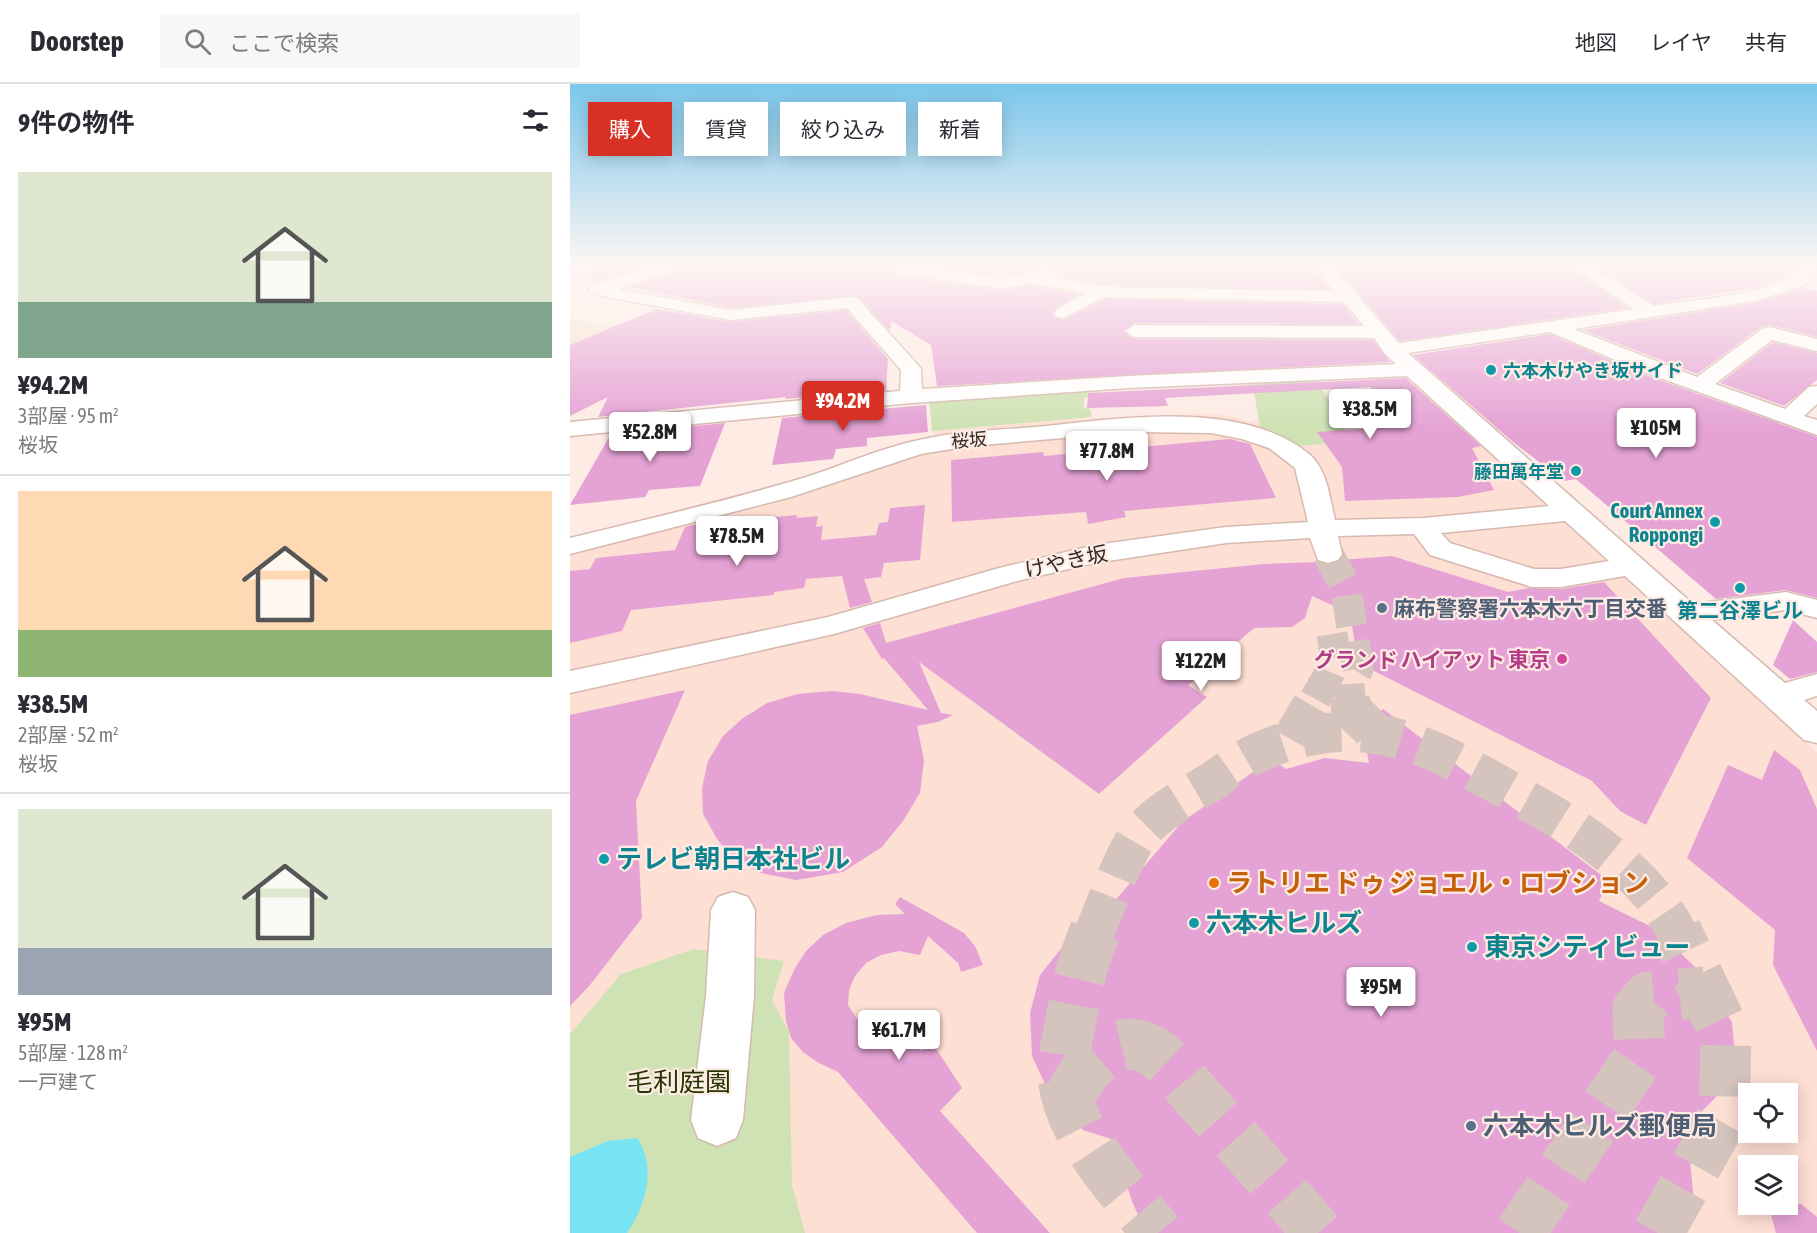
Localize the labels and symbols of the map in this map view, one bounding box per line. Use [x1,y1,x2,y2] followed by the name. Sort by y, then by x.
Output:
[1503,360,1683,381] place label: 六本木けやき坂サイド
[1484,363,1498,377] marker: 六本木けやき坂サイド
[794,381,892,432] pin: ¥94.2M
[1321,389,1419,440] pin: ¥38.5M
[1614,408,1698,459] pin: ¥105M
[601,412,699,463] pin: ¥52.8M
[950,428,988,452] street label: 桜坂
[1058,431,1156,482] pin: ¥77.8M
[1474,461,1564,482] place label: 藤田萬年堂
[1569,464,1583,478] marker: 藤田萬年堂
[1610,498,1704,546] place label: Court Annex Roppongi
[1708,515,1722,529] marker: Court Annex Roppongi
[688,516,786,567] pin: ¥78.5M
[1022,541,1110,581] street label: けやき坂
[1733,581,1747,595] marker: 第二谷澤ビル
[1394,596,1667,620] place label: 麻布警察署六本木六丁目交番
[1677,598,1803,622] place label: 第二谷澤ビル
[1375,601,1389,615] marker: 麻布警察署六本木六丁目交番
[1159,641,1243,692] pin: ¥122M
[1314,647,1550,671] place label: グランド ハイアット 東京
[1555,652,1569,666] marker: グランド ハイアット 東京
[616,844,850,874] place label: テレビ朝日本社ビル
[597,852,611,866] marker: テレビ朝日本社ビル
[1226,868,1649,898] place label: ラトリエ ドゥ ジョエル・ロブション
[1207,876,1221,890] marker: ラトリエ ドゥ ジョエル・ロブション
[1206,908,1362,938] place label: 六本木ヒルズ
[1187,916,1201,930] marker: 六本木ヒルズ
[1484,932,1690,962] place label: 東京シティビュー
[1465,940,1479,954] marker: 東京シティビュー
[1345,967,1417,1018] pin: ¥95M
[850,1010,948,1061] pin: ¥61.7M
[627,1067,731,1097] park label: 毛利庭園
[1483,1111,1717,1141] place label: 六本木ヒルズ郵便局
[1464,1119,1478,1133] marker: 六本木ヒルズ郵便局

